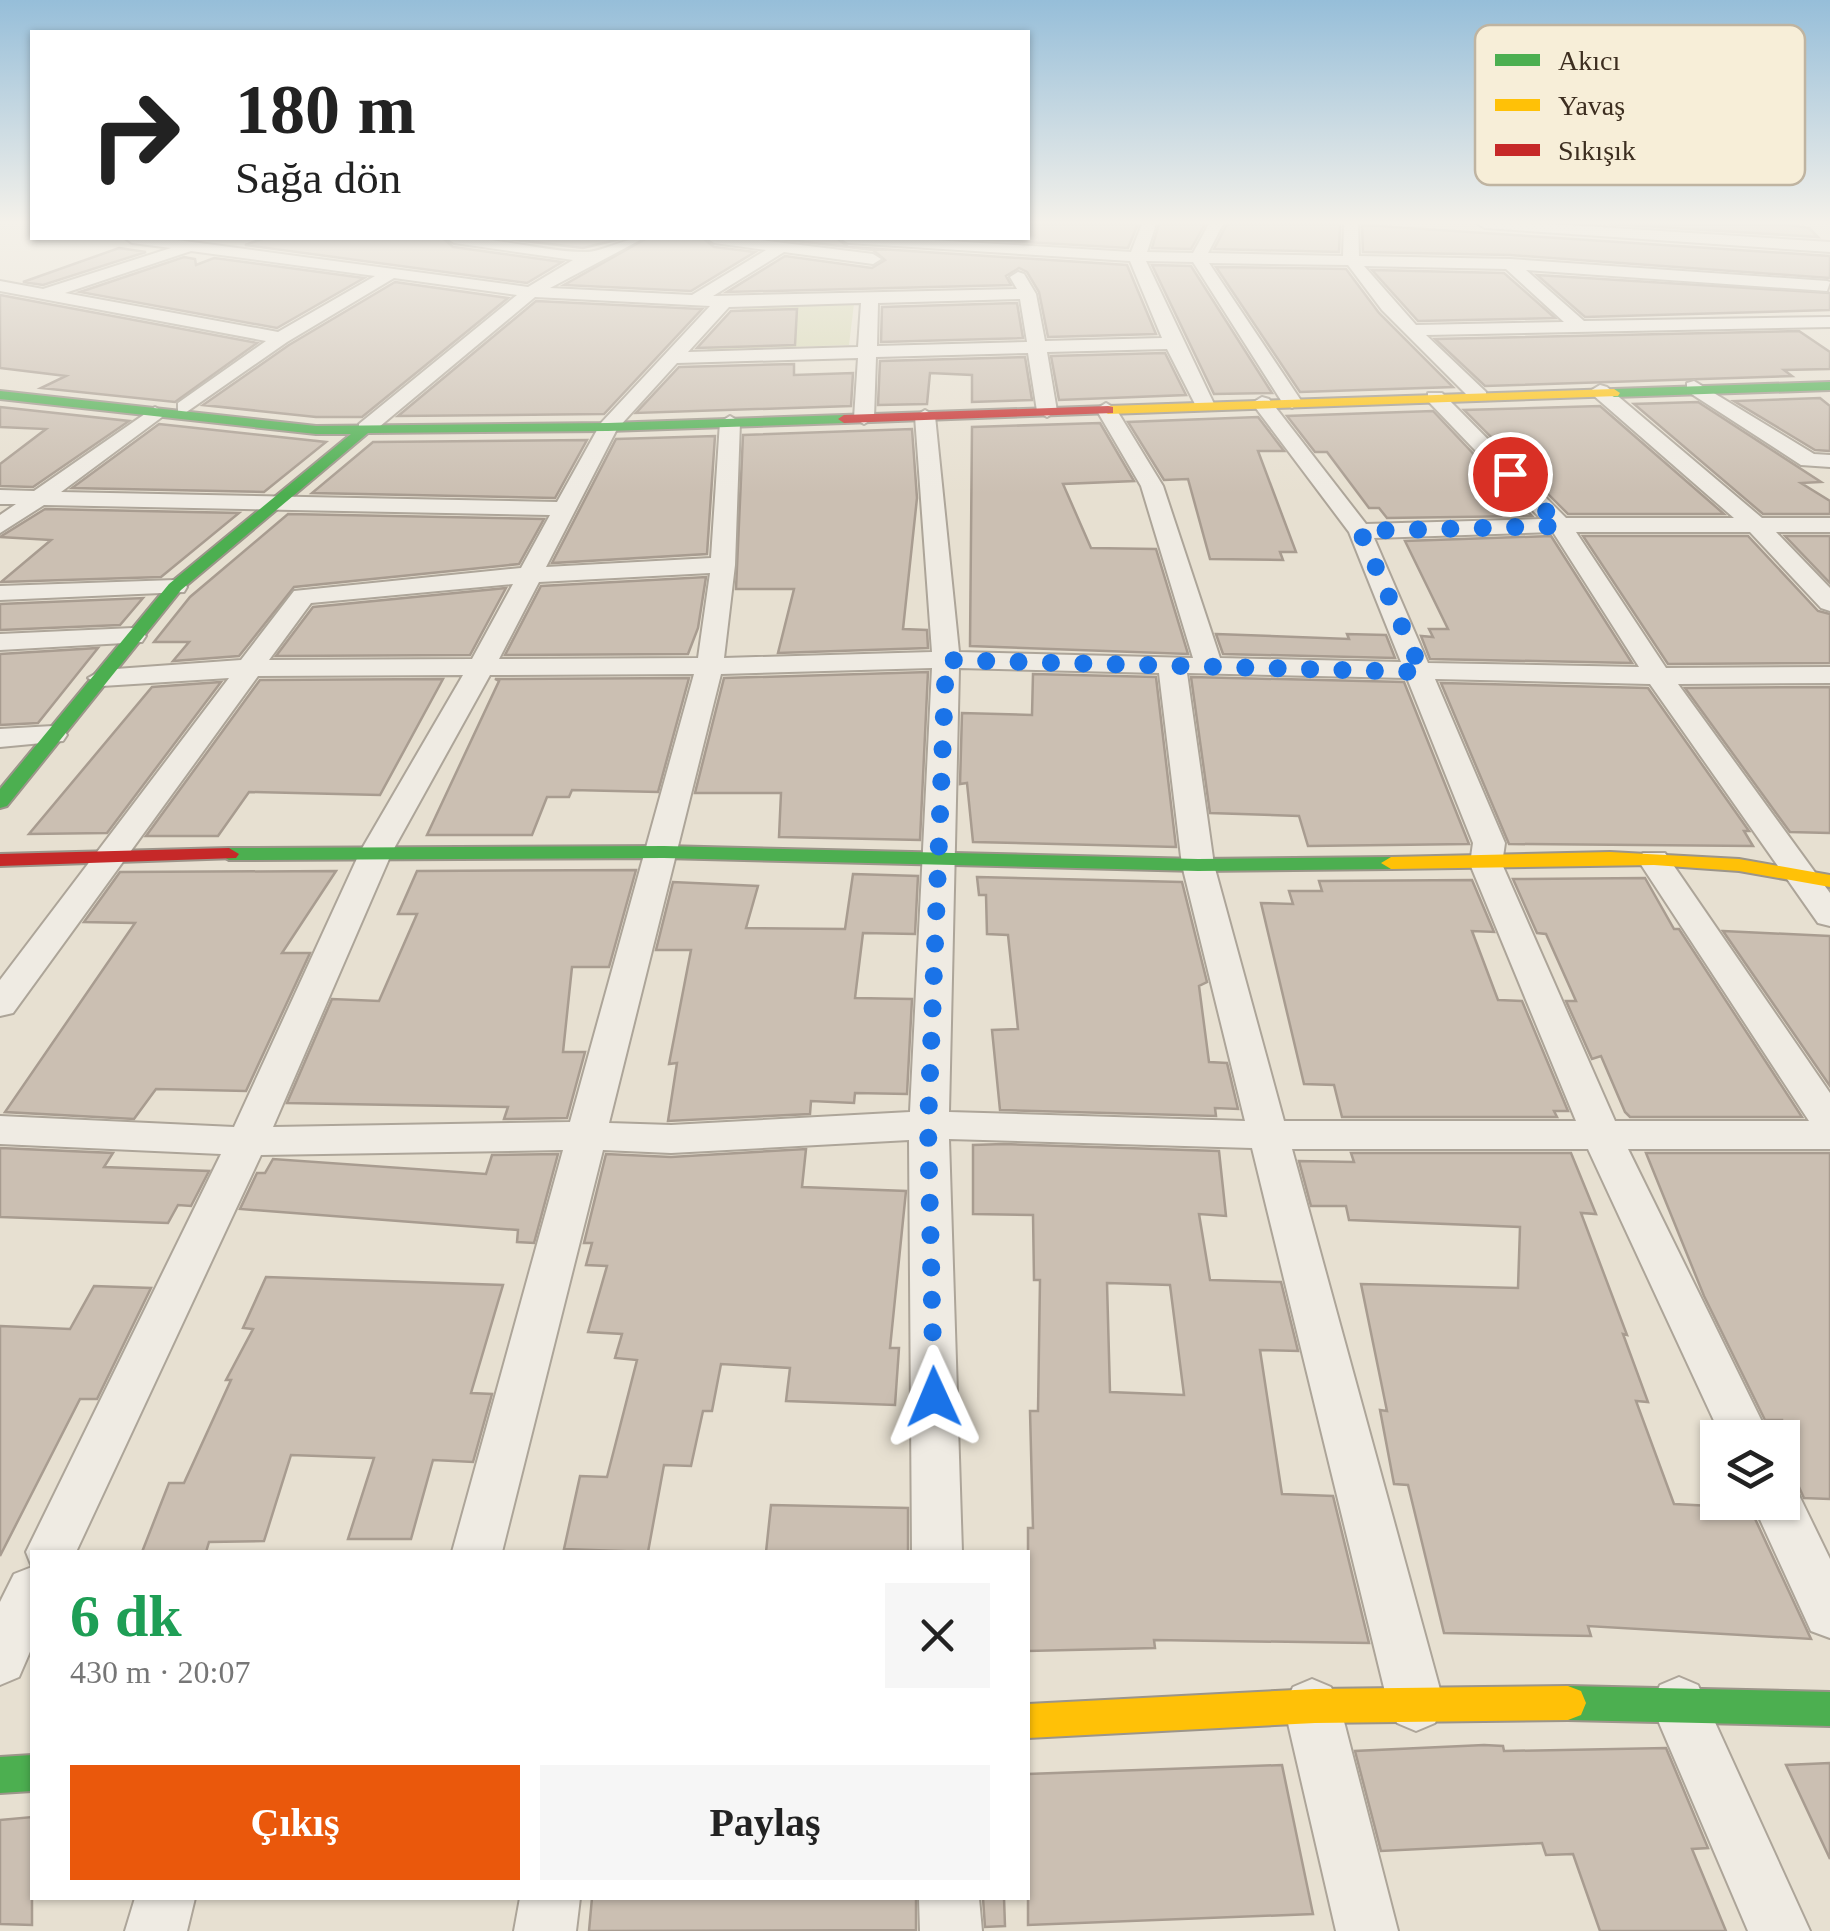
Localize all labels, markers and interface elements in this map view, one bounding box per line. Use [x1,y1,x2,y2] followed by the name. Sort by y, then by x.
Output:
[1475,25,1805,185] legend
[1558,45,1620,76] text: Akıcı
[70,70,200,200] icon: right
[235,71,416,148] text: 180 m
[1558,90,1625,121] text: Yavaş
[1558,135,1636,166] text: Sıkışık
[235,153,401,203] text: Sağa dön
[1468,432,1553,517] pin
[1483,447,1538,502] icon: arrive
[882,1345,986,1449] position arrow
[1700,1420,1800,1520] map controls
[1700,1420,1800,1520] button: layers
[70,1583,182,1649] text: 6 dk
[885,1583,990,1688] button: close
[70,1654,250,1690] text: 430 m · 20:07
[70,1765,520,1880] button: Çıkış
[540,1765,990,1880] button: Paylaş

